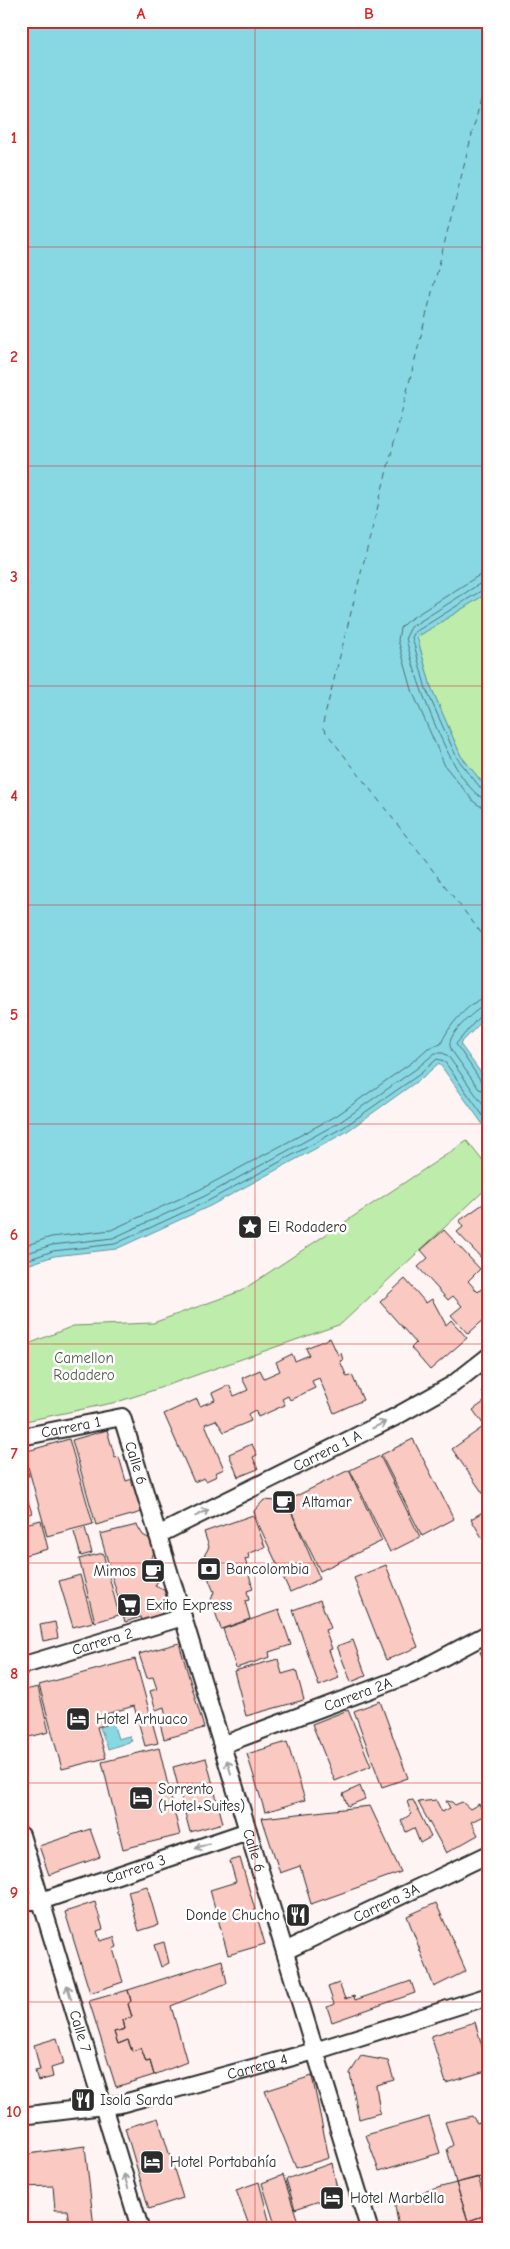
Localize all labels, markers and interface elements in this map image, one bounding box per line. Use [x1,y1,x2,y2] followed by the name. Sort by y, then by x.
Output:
[137,5,146,23] text: A
[364,5,374,23] text: B
[11,129,17,147] text: 1
[10,348,18,366] text: 2
[10,568,18,586] text: 3
[10,787,18,805] text: 4
[10,1006,18,1024] text: 5
[237,1214,263,1240] place icon: El Rodadero
[268,1218,347,1236] place label: El Rodadero
[10,1226,18,1244] text: 6
[53,1349,115,1384] park label: Camellon Rodadero
[40,1412,103,1442] street label: Carrera 1
[371,1420,386,1429] one-way arrow
[290,1426,365,1475] street label: Carrera 1 A
[121,1439,151,1487] street label: Calle 6
[10,1445,18,1463] text: 7
[271,1489,297,1515] cafe icon: Altamar
[302,1493,352,1511] place label: Altamar
[194,1508,209,1517] one-way arrow
[196,1556,222,1582] bank icon: Bancolombia
[140,1558,166,1584] cafe icon: Mimos
[226,1560,309,1578] place label: Bancolombia
[94,1562,136,1580] place label: Mimos
[116,1592,142,1618] supermarket icon: Exito Express
[146,1596,232,1614] place label: Exito Express
[70,1624,135,1659] street label: Carrera 2
[10,1665,18,1683] text: 8
[321,1673,395,1715] street label: Carrera 2A
[65,1706,91,1732] hotel icon: Hotel Arhuaco
[96,1710,188,1728] place label: Hotel Arhuaco
[223,1760,233,1776] one-way arrow
[158,1780,245,1815] place label: Sorrento (Hotel+Suites)
[128,1785,154,1811] hotel icon: Sorrento (Hotel+Suites)
[239,1827,269,1874] street label: Calle 6
[195,1842,210,1851] one-way arrow
[103,1850,168,1887] street label: Carrera 3
[350,1879,422,1926] street label: Carrera 3A
[10,1884,18,1902] text: 9
[285,1902,311,1928] restaurant icon: Donde Chucho
[186,1906,280,1924] place label: Donde Chucho
[63,1984,73,2000] one-way arrow
[66,2008,95,2054] street label: Calle 7
[225,2050,289,2083] street label: Carrera 4
[70,2087,96,2113] restaurant icon: Isola Sarda
[100,2091,173,2109] place label: Isola Sarda
[6,2103,22,2121] text: 10
[139,2149,165,2175] hotel icon: Hotel Portabahía
[170,2153,277,2171] place label: Hotel Portabahía
[120,2173,130,2189] one-way arrow
[319,2185,345,2211] hotel icon: Hotel Marbella
[350,2189,444,2207] place label: Hotel Marbella

